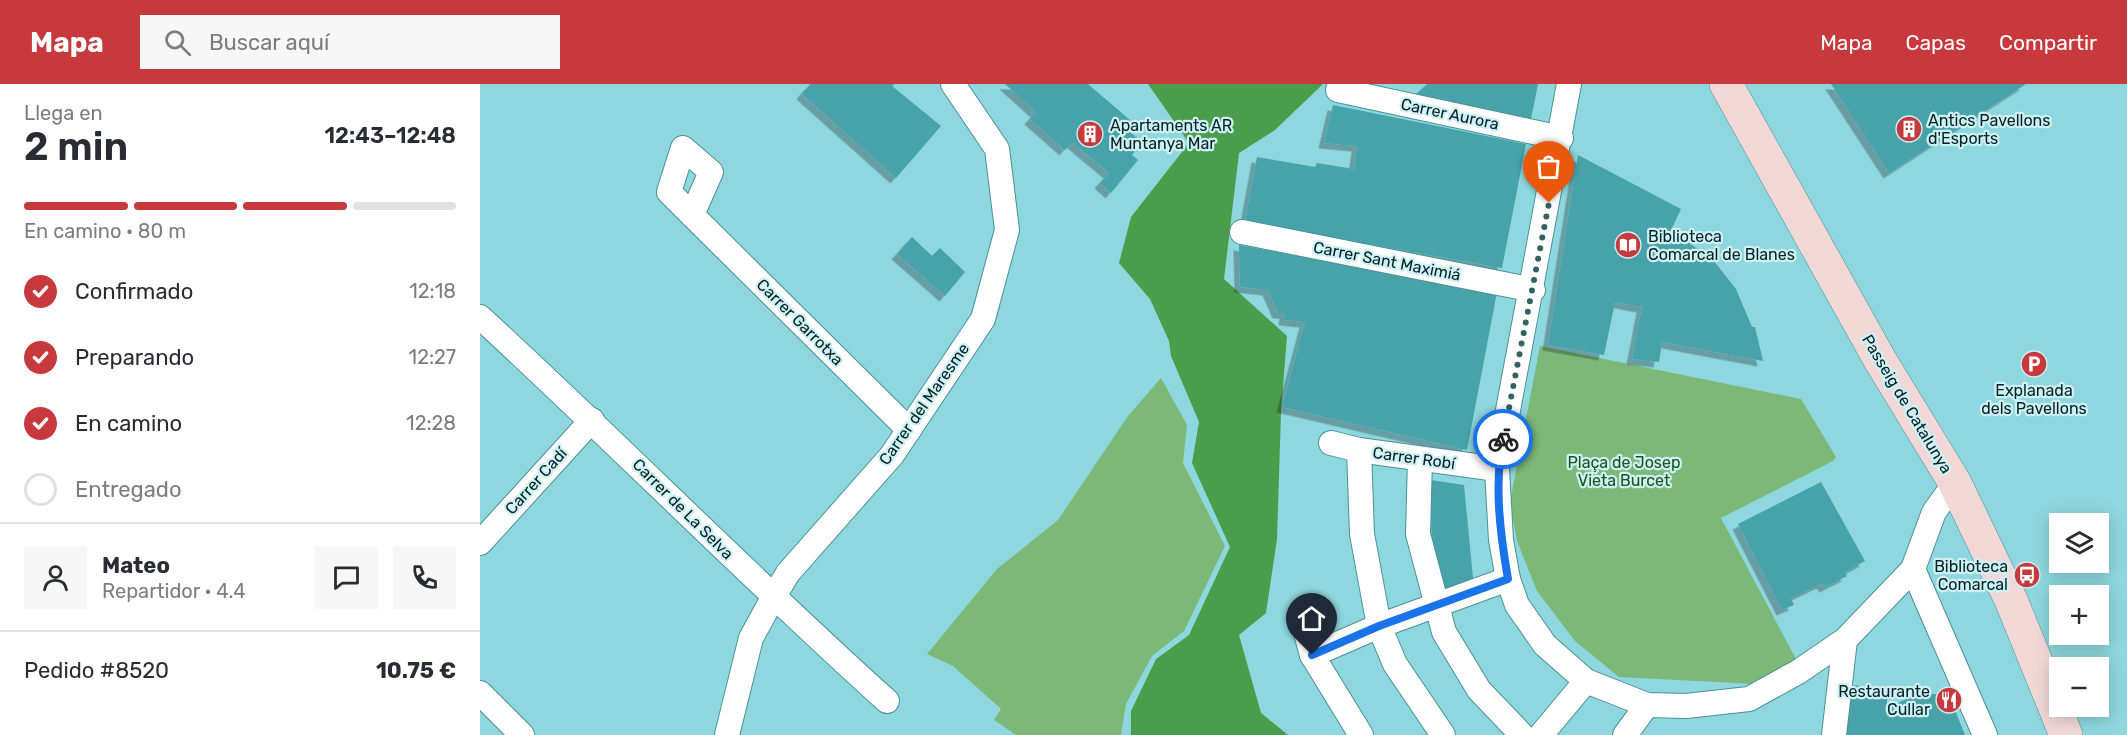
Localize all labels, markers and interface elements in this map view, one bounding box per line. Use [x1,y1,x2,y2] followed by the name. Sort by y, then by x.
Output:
[140,15,560,69] search box
[30,26,104,59] text: Mapa
[161,26,194,59] icon: search
[209,29,329,56] text: Buscar aquí
[1820,30,1873,55] text: Mapa
[1906,30,1966,55] text: Capas
[1999,30,2097,55] text: Compartir
[1399,94,1501,134] street label: Carrer Aurora
[24,101,103,125] text: Llega en
[1928,111,2050,148] place label: Antics Pavellons d'Esports
[1894,114,1924,144] building icon: Antics Pavellons d'Esports
[1110,116,1232,153] place label: Apartaments AR Muntanya Mar
[1075,119,1105,149] building icon: Apartaments AR Muntanya Mar
[325,122,456,149] text: 12:43–12:48
[24,124,128,170] text: 2 min
[1523,141,1574,203] pin
[1532,150,1565,183] icon: bag
[24,219,186,243] text: En camino · 80 m
[1648,227,1795,264] place label: Biblioteca Comarcal de Blanes
[1613,230,1643,260] library icon: Biblioteca Comarcal de Blanes
[1312,237,1462,285] street label: Carrer Sant Maximiá
[24,275,57,308] icon: check
[753,275,847,369] street label: Carrer Garrotxa
[75,278,193,305] text: Confirmado
[409,279,456,303] text: 12:18
[1858,331,1956,477] street label: Passeig de Catalunya
[875,339,973,468] street label: Carrer del Maresme
[24,341,57,374] icon: check
[75,344,194,371] text: Preparando
[409,345,456,369] text: 12:27
[2019,349,2049,379] parking icon: Explanada dels Pavellons
[1981,381,2087,418] place label: Explanada dels Pavellons
[24,407,57,440] icon: check
[1473,409,1533,469] courier
[75,410,182,437] text: En camino
[406,411,456,435] text: 12:28
[1487,423,1520,456] icon: bike
[501,443,572,518] street label: Carrer Cadí
[1372,443,1458,473] street label: Carrer Robí
[1568,453,1680,490] park label: Plaça de Josep Vieta Burcet
[629,455,737,563] street label: Carrer de La Selva
[75,476,182,503] text: Entregado
[2049,513,2109,717] map controls
[2049,513,2109,573] button: layers
[24,546,87,609] button: person
[315,546,378,609] button: chat
[393,546,456,609] button: phone
[102,552,170,579] text: Mateo
[1934,557,2008,594] place label: Biblioteca Comarcal
[2012,560,2042,590] bus stop icon: Biblioteca Comarcal
[102,579,246,603] text: Repartidor · 4.4
[2049,585,2109,645] button: +
[1286,593,1337,655] pin
[1295,602,1328,635] icon: home
[24,657,169,684] text: Pedido #8520
[376,657,456,684] text: 10.75 €
[2049,657,2109,717] button: −
[1838,682,1930,719] place label: Restaurante Cullar
[1934,685,1964,715] restaurant icon: Restaurante Cullar

